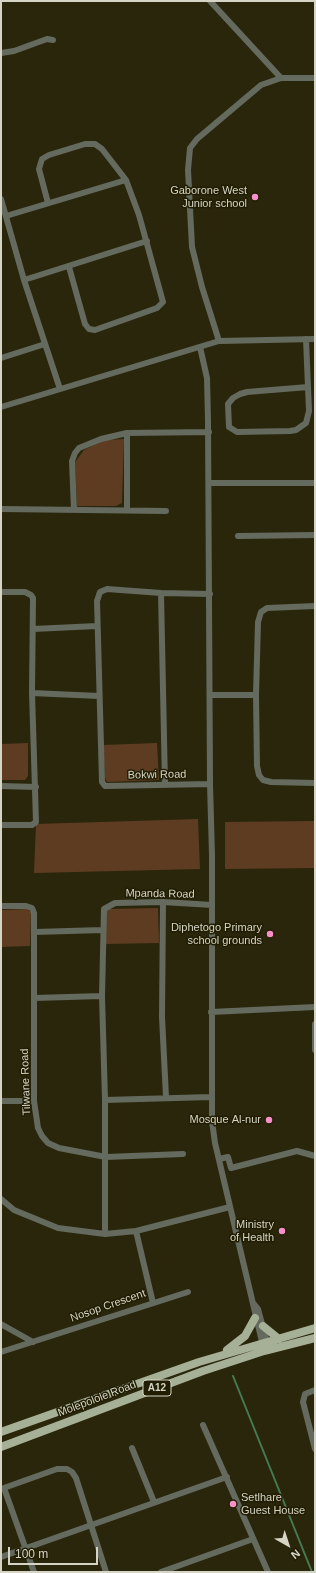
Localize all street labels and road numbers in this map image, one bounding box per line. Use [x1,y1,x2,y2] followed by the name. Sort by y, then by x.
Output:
[128,768,186,782] street label: Bokwi Road
[125,887,195,901] street label: Mpanda Road
[18,1048,34,1116] street label: Tilwane Road
[69,1287,147,1325] street label: Nosop Crescent
[56,1378,138,1420] street label: Molepolole Road
[143,1380,171,1396] road number: A12

